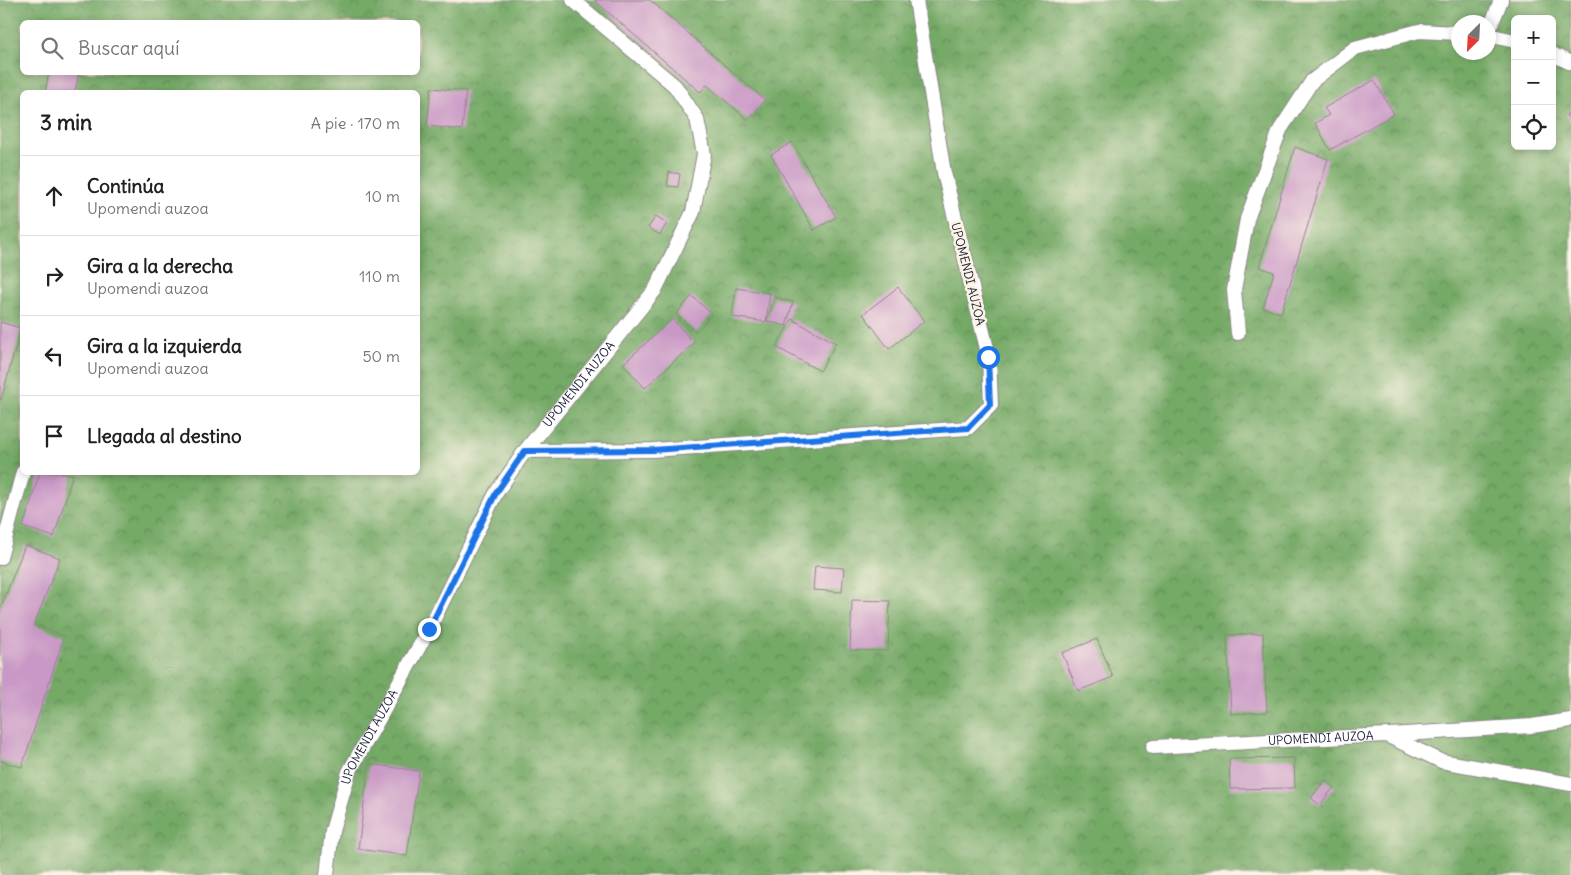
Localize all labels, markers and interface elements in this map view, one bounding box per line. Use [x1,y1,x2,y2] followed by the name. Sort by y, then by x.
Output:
[1451,15,1496,60] north arrow
[1511,15,1556,150] map controls
[1511,15,1556,60] button: +
[20,20,420,75] search box
[38,34,66,62] icon: search
[78,36,179,60] text: Buscar aquí
[1511,60,1556,105] button: −
[1511,105,1556,150] button: locate
[40,109,92,136] text: 3 min
[311,113,400,133] text: A pie · 170 m
[87,174,164,198] text: Continúa
[40,182,68,210] icon: ahead
[365,186,400,206] text: 10 m
[87,198,209,218] text: Upomendi auzoa
[948,221,989,327] street label: UPOMENDI AUZOA
[87,254,233,278] text: Gira a la derecha
[40,262,68,290] icon: right
[359,266,400,286] text: 110 m
[87,278,209,298] text: Upomendi auzoa
[87,334,242,358] text: Gira a la izquierda
[539,338,618,430] street label: UPOMENDI AUZOA
[40,342,68,370] icon: left
[362,346,400,366] text: 50 m
[977,346,1000,369] route start
[87,358,209,378] text: Upomendi auzoa
[40,422,68,450] icon: arrive
[87,424,242,448] text: Llegada al destino
[418,618,441,641] route end
[338,687,401,786] street label: UPOMENDI AUZOA
[1268,728,1374,748] street label: UPOMENDI AUZOA

